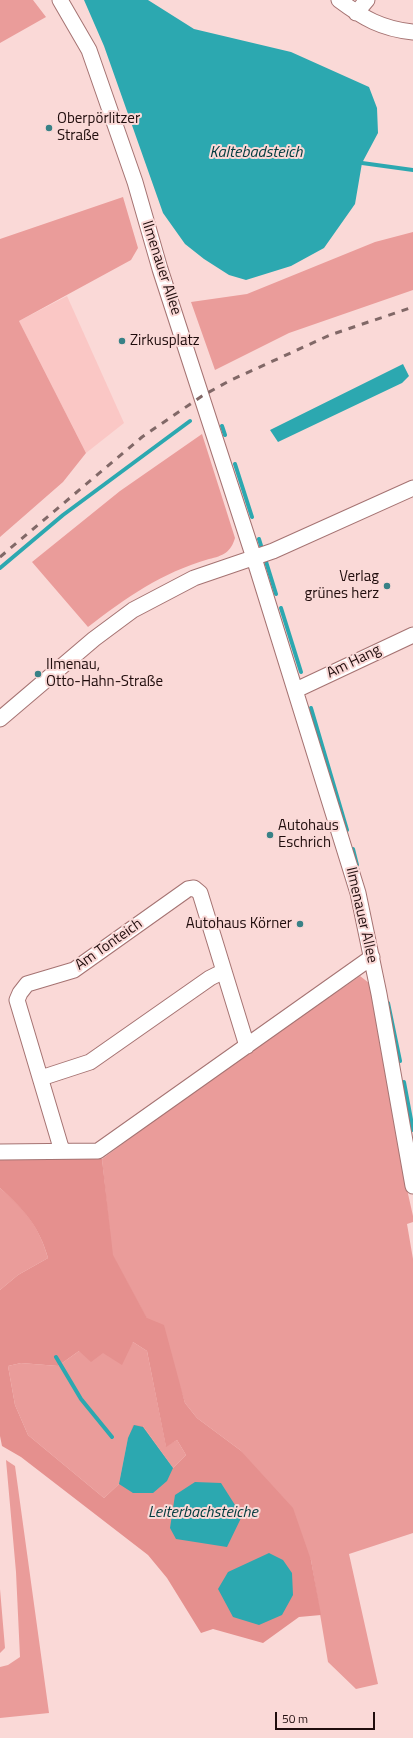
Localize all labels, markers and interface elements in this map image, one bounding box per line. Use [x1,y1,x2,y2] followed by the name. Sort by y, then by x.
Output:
[57,110,140,145] place label: Oberpörlitzer Straße
[44,123,54,133] marker: Oberpörlitzer Straße
[209,143,303,163] water label: Kaltebadsteich
[137,219,185,317] street label: Ilmenauer Allee
[130,332,200,350] place label: Zirkusplatz
[117,336,127,346] marker: Zirkusplatz
[305,568,379,603] place label: Verlag grünes herz
[382,581,392,591] marker: Verlag grünes herz
[324,641,384,683] street label: Am Hang
[46,656,163,691] place label: Ilmenau, Otto-Hahn-Straße
[33,669,43,679] marker: Ilmenau, Otto-Hahn-Straße
[278,817,339,852] place label: Autohaus Eschrich
[265,830,275,840] marker: Autohaus Eschrich
[341,865,381,965] street label: Ilmenauer Allee
[72,915,146,975] street label: Am Tonteich
[186,915,292,933] place label: Autohaus Körner
[295,919,305,929] marker: Autohaus Körner
[148,1503,258,1523] water label: Leiterbachsteiche
[277,1704,377,1730] scale bar
[282,1709,308,1728] text: 50 m

